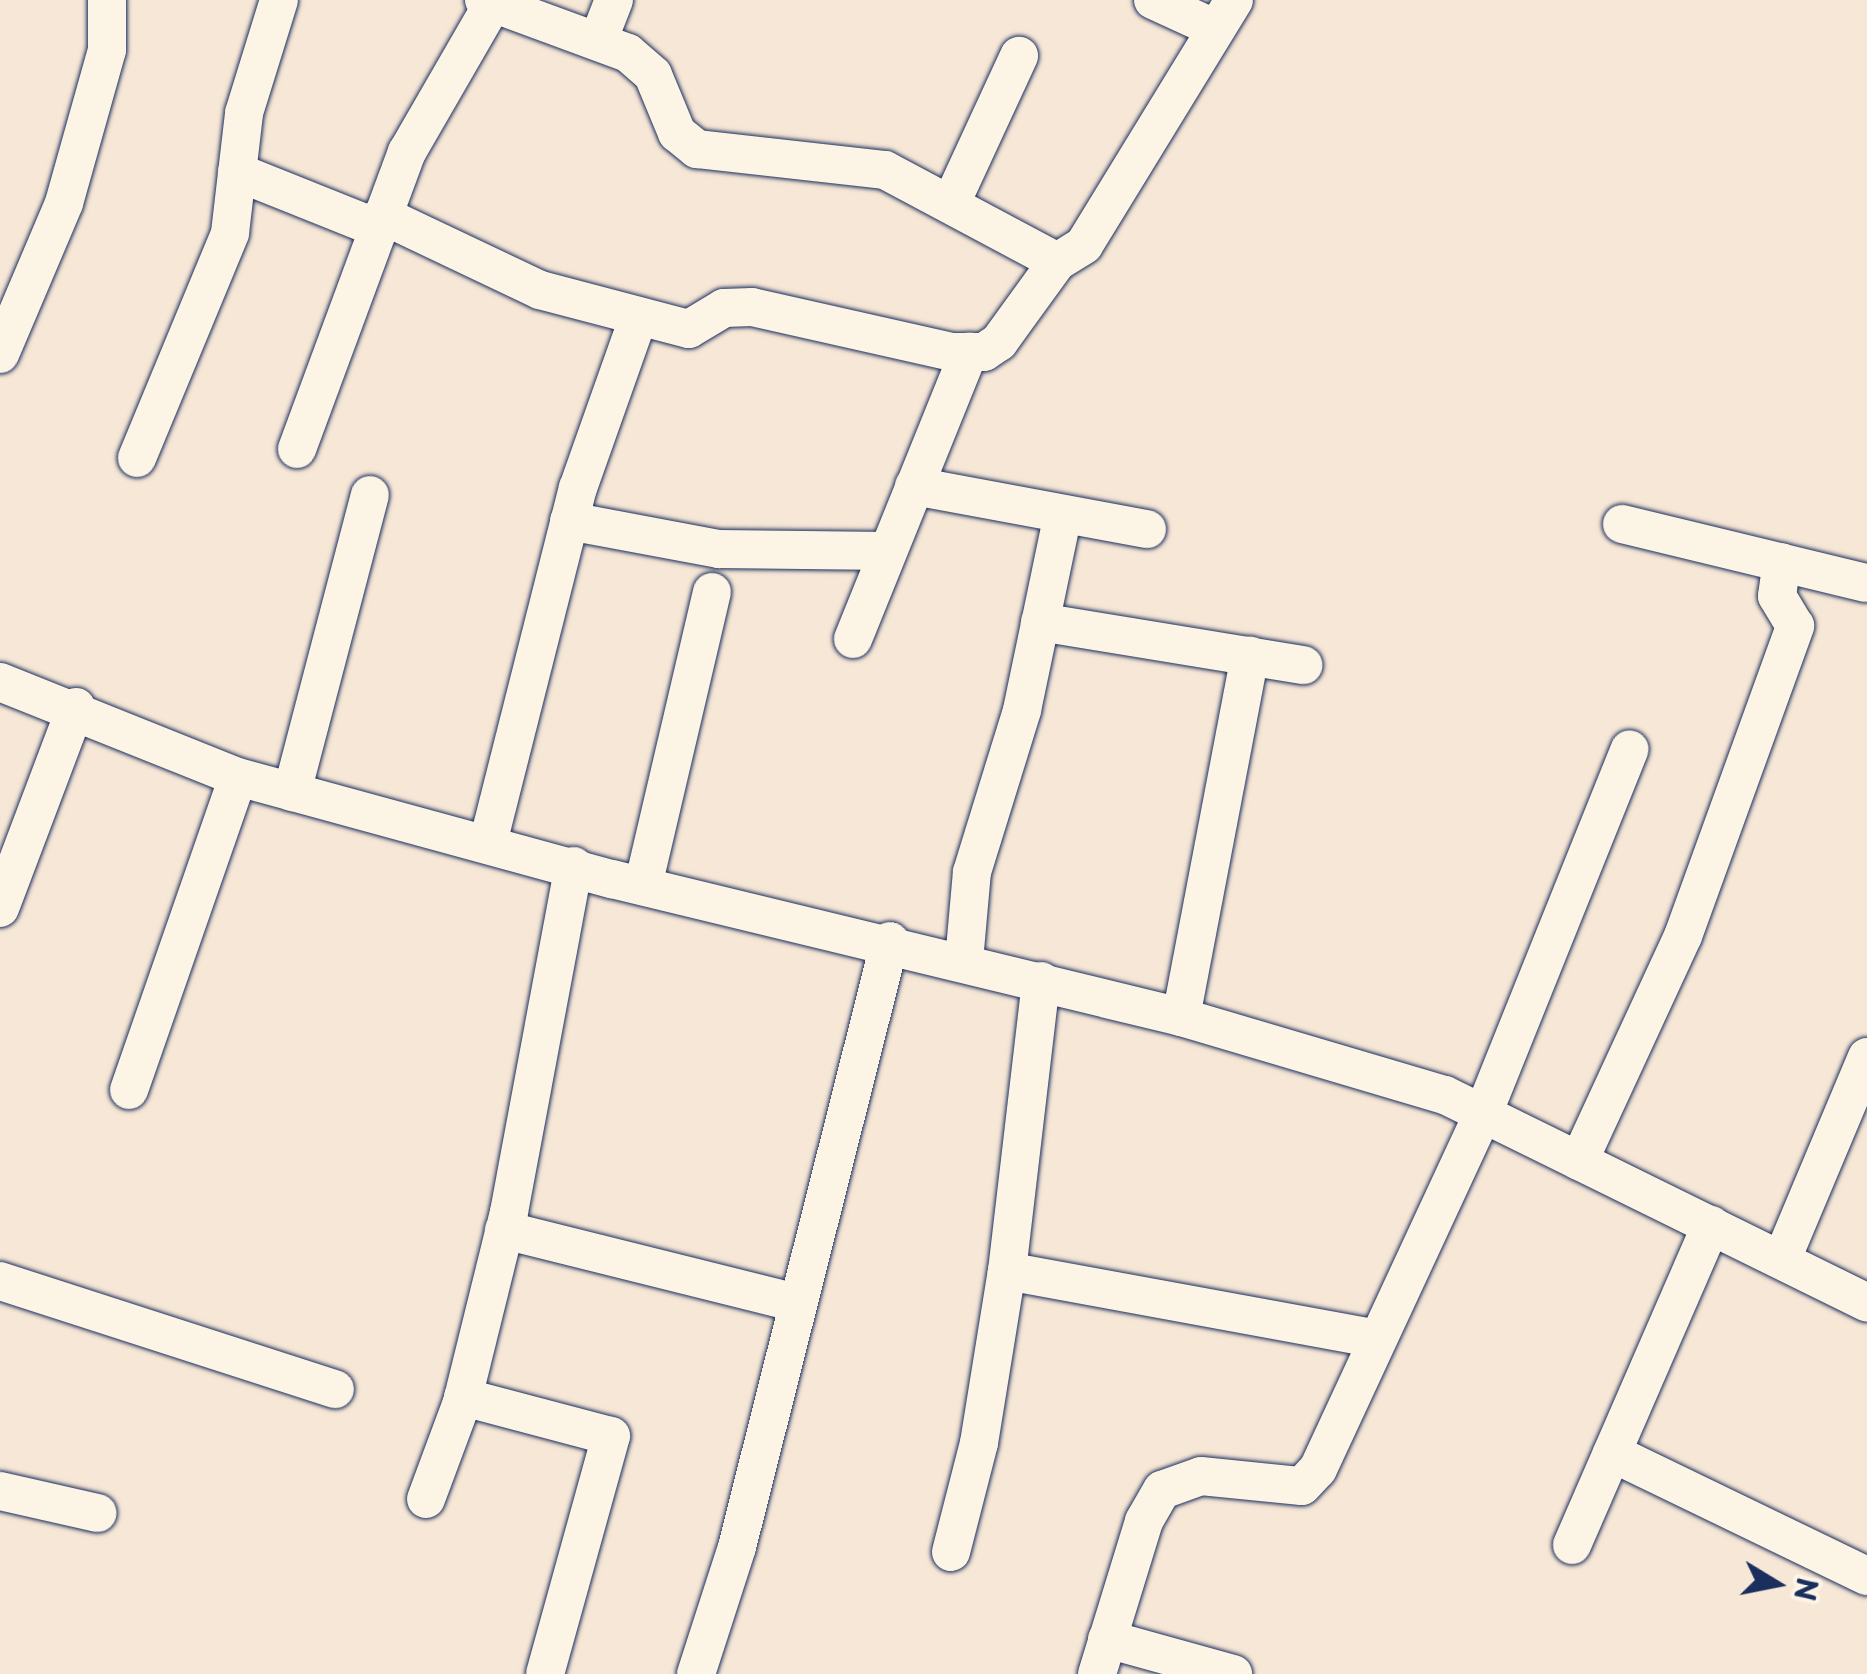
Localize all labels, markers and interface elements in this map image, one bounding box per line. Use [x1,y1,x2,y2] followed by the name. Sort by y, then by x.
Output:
[1727,1534,1827,1634] north arrow
[1784,1575,1830,1604] text: N

